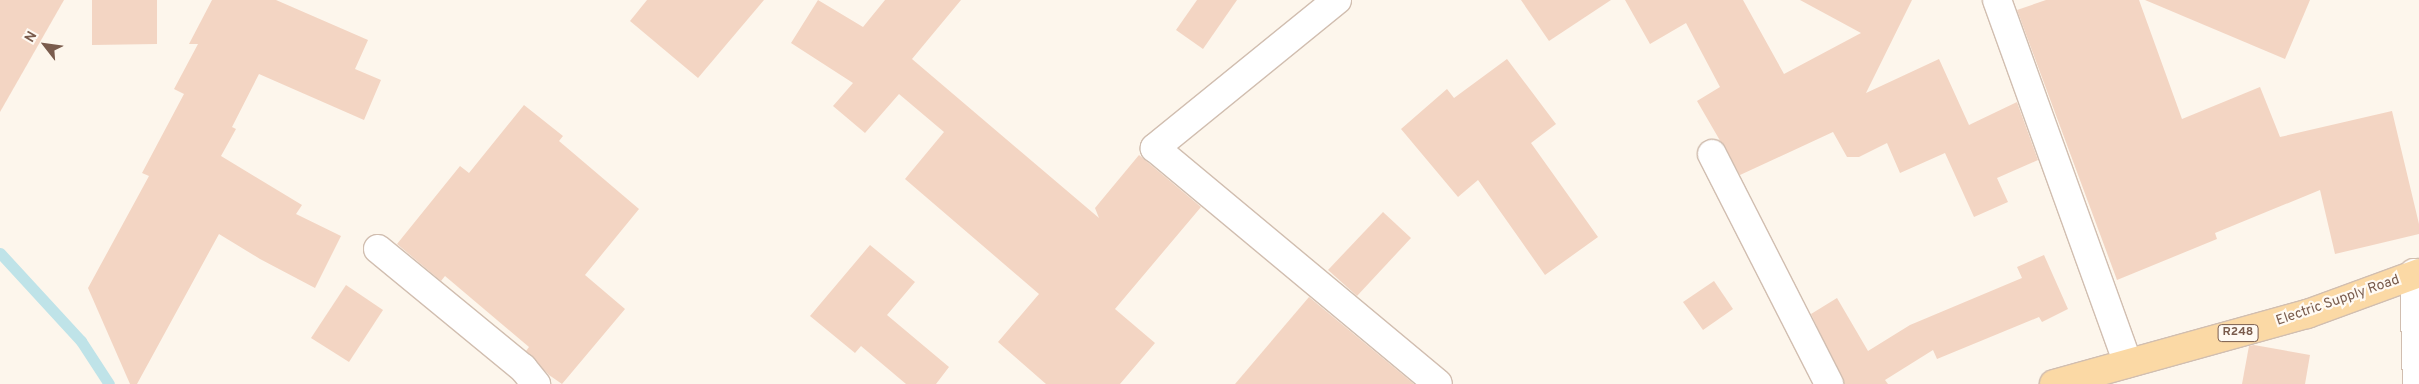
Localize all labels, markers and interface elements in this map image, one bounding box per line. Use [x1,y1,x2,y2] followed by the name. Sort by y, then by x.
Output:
[20,20,70,70] north arrow
[22,29,41,46] text: N
[2274,272,2402,330] street label: Electric Supply Road
[2217,323,2259,342] road number: R248

